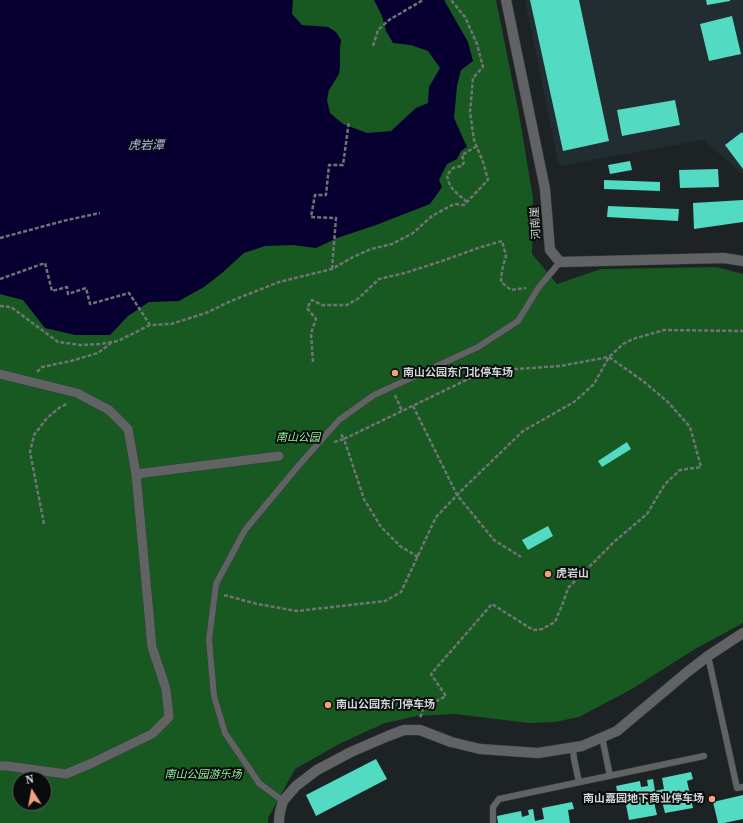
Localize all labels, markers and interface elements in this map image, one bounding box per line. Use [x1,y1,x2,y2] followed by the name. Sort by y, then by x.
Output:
[128,139,164,153] water label: 虎岩潭
[528,206,544,240] street label: 河南崖
[403,366,513,380] place label: 南山公园东门北停车场
[390,368,400,378] marker: 南山公园东门北停车场
[276,431,320,445] park label: 南山公园
[556,567,589,581] place label: 虎岩山
[543,569,553,579] marker: 虎岩山
[336,698,435,712] place label: 南山公园东门停车场
[323,700,333,710] marker: 南山公园东门停车场
[165,768,241,782] park label: 南山公园游乐场
[12,771,52,811] north arrow
[24,772,35,788] text: N
[583,792,704,806] place label: 南山嘉园地下商业停车场
[707,794,717,804] marker: 南山嘉园地下商业停车场

